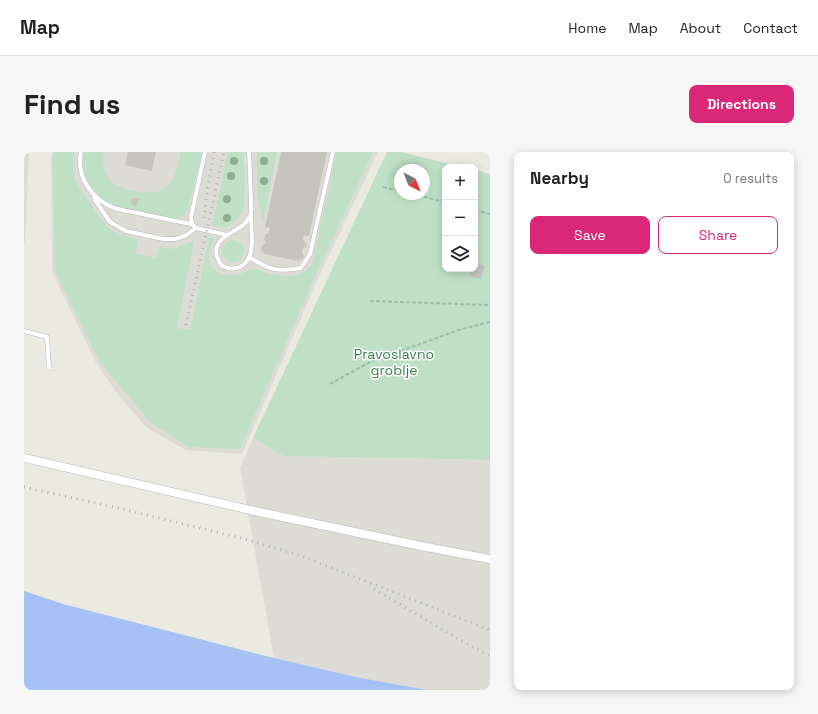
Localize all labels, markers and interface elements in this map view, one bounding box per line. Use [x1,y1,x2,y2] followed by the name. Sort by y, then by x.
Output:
[20,15,60,40] text: Map
[568,19,606,37] text: Home
[628,19,658,37] text: Map
[680,19,721,37] text: About
[743,19,798,37] text: Contact
[689,85,794,123] button: Directions
[24,86,121,122] text: Find us
[394,164,430,200] north arrow
[442,164,478,272] map controls
[442,164,478,200] button: +
[530,167,589,189] text: Nearby
[723,170,778,187] text: 0 results
[442,200,478,236] button: −
[530,216,650,254] button: Save
[658,216,778,254] button: Share
[442,236,478,272] button: layers
[354,345,434,379] park label: Pravoslavno groblje

